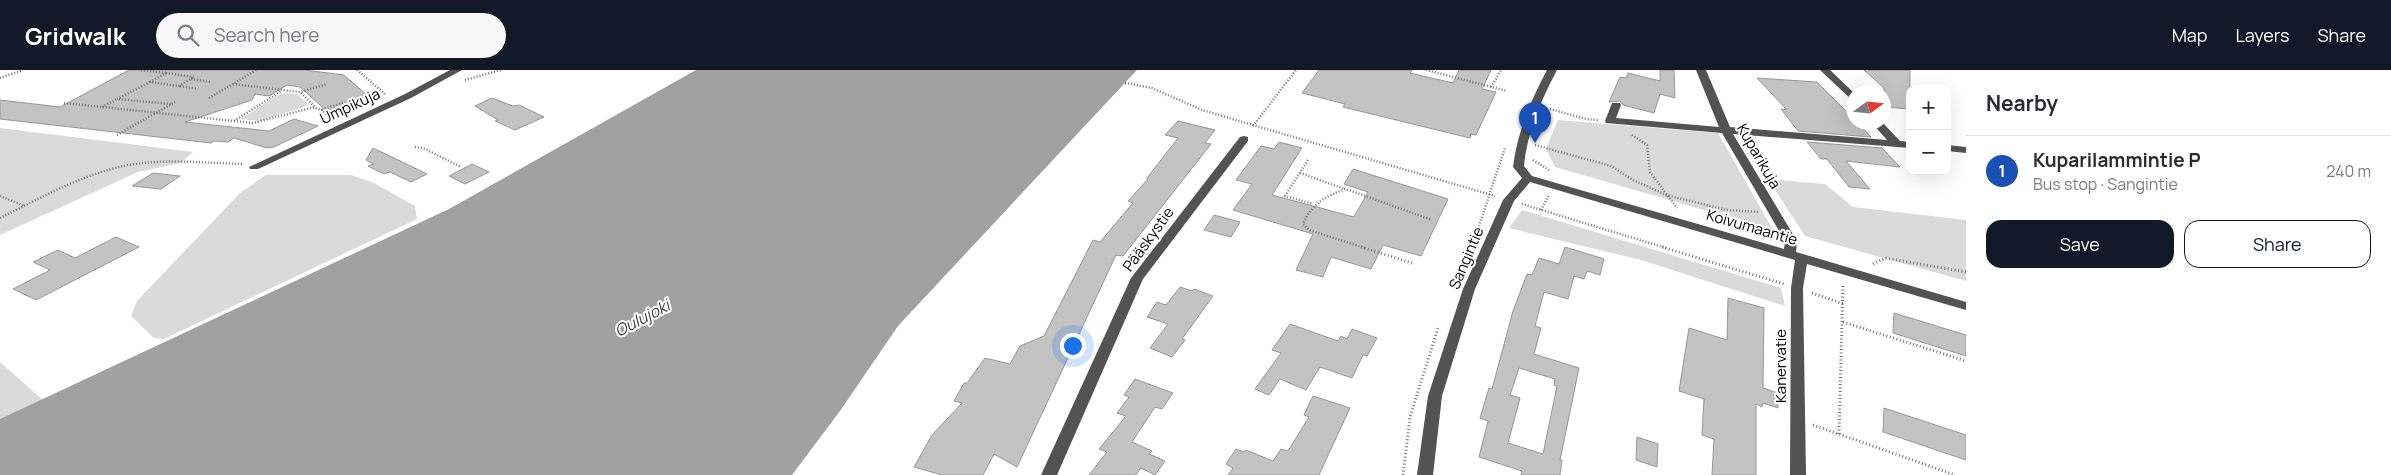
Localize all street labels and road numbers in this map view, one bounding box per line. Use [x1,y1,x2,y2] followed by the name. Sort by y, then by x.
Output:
[317,83,383,129] street label: Umpikuja
[1732,120,1786,192] street label: Kuparikuja
[1118,202,1179,275] street label: Pääskystie
[1704,204,1800,250] street label: Koivumaantie
[1443,223,1489,293] street label: Sangintie
[1770,329,1791,403] street label: Kanervatie

